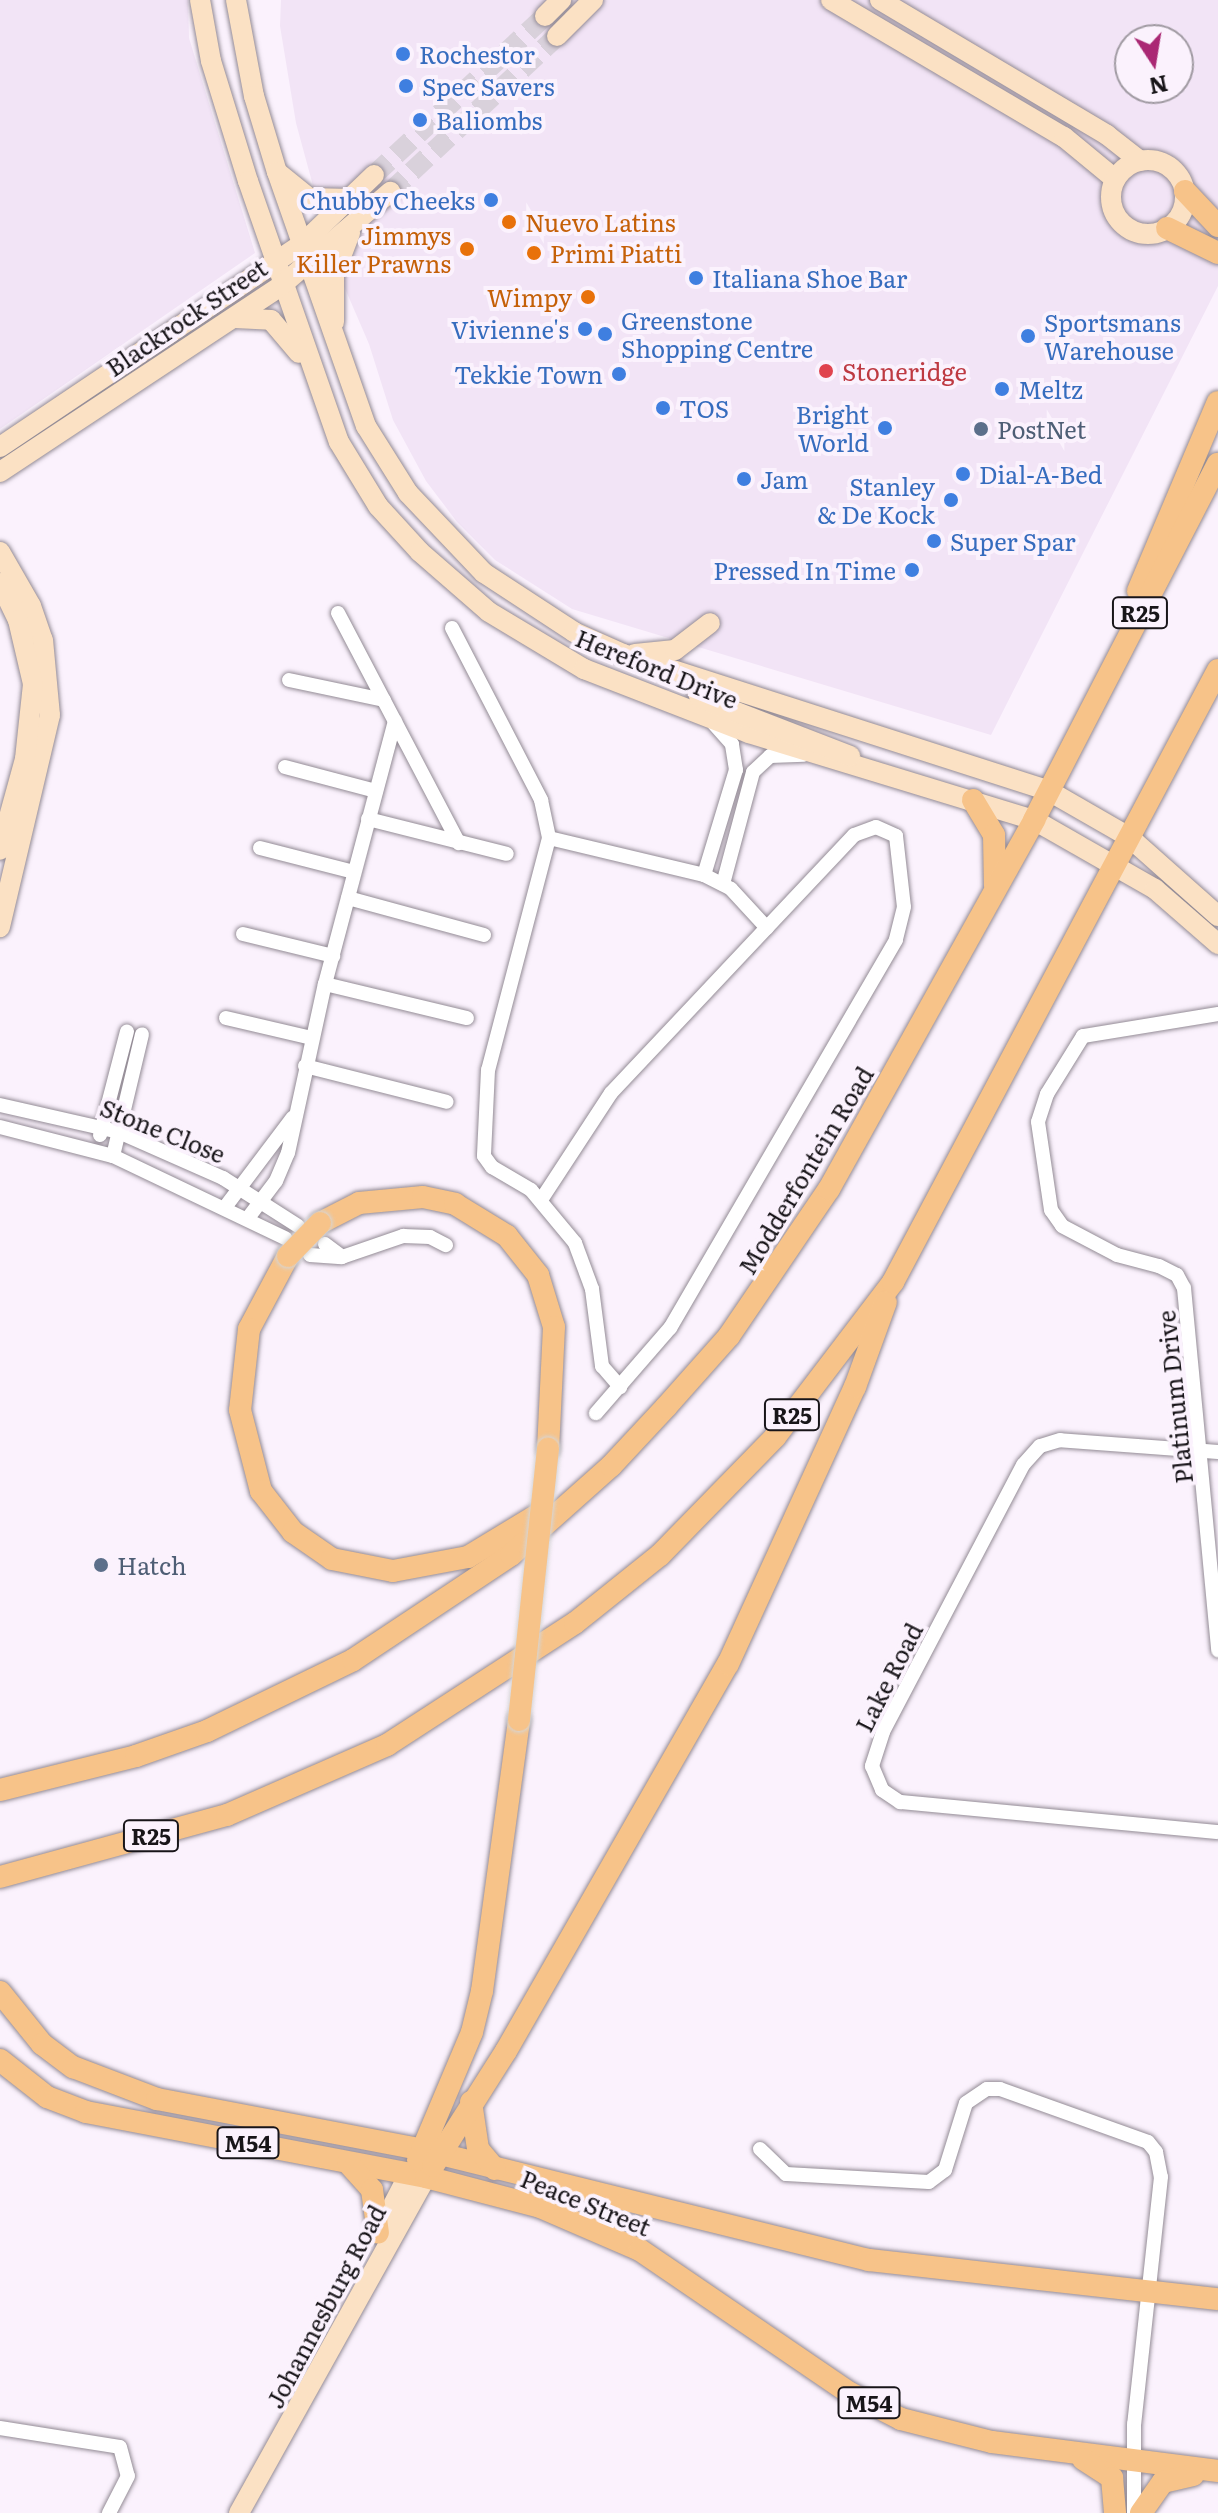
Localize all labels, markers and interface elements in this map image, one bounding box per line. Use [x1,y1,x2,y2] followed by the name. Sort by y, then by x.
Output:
[1114,24,1194,104] north arrow
[419,40,535,68] place label: Rochestor
[394,45,412,63] marker: Rochestor
[1146,68,1171,104] text: N
[422,72,555,100] place label: Spec Savers
[397,77,415,95] marker: Spec Savers
[436,106,542,134] place label: Baliombs
[411,111,429,129] marker: Baliombs
[299,186,475,214] place label: Chubby Cheeks
[482,191,500,209] marker: Chubby Cheeks
[525,208,676,236] place label: Nuevo Latins
[500,213,518,231] marker: Nuevo Latins
[296,221,451,277] place label: Jimmys Killer Prawns
[550,239,682,267] place label: Primi Piatti
[458,240,476,258] marker: Jimmys Killer Prawns
[525,244,543,262] marker: Primi Piatti
[100,252,272,382] street label: Blackrock Street
[712,264,907,292] place label: Italiana Shoe Bar
[687,269,705,287] marker: Italiana Shoe Bar
[487,283,572,311] place label: Wimpy
[579,288,597,306] marker: Wimpy
[621,306,813,362] place label: Greenstone Shopping Centre
[1044,308,1181,364] place label: Sportsmans Warehouse
[451,315,569,343] place label: Vivienne's
[576,320,594,338] marker: Vivienne's
[596,325,614,343] marker: Greenstone Shopping Centre
[1019,327,1037,345] marker: Sportsmans Warehouse
[842,357,967,385] place label: Stoneridge
[454,360,603,388] place label: Tekkie Town
[817,362,835,380] marker: Stoneridge
[610,365,628,383] marker: Tekkie Town
[1018,375,1083,403] place label: Meltz
[993,380,1011,398] marker: Meltz
[679,394,729,422] place label: TOS
[654,399,672,417] marker: TOS
[796,400,869,456] place label: Bright World
[997,415,1086,443] place label: PostNet
[876,419,894,437] marker: Bright World
[972,420,990,438] marker: PostNet
[979,460,1102,488] place label: Dial-A-Bed
[760,465,808,493] place label: Jam
[954,465,972,483] marker: Dial-A-Bed
[735,470,753,488] marker: Jam
[817,472,935,528] place label: Stanley & De Kock
[942,491,960,509] marker: Stanley & De Kock
[950,527,1076,555] place label: Super Spar
[925,532,943,550] marker: Super Spar
[713,556,896,584] place label: Pressed In Time
[903,561,921,579] marker: Pressed In Time
[1110,595,1170,631] road number: R25
[572,622,742,714] street label: Hereford Drive
[732,1061,878,1279] street label: Modderfontein Road
[96,1092,230,1168] street label: Stone Close
[1151,1309,1197,1485] street label: Platinum Drive
[762,1397,822,1433] road number: R25
[117,1551,187,1579] place label: Hatch
[92,1556,110,1574] marker: Hatch
[848,1618,928,1736] street label: Lake Road
[121,1818,181,1854] road number: R25
[216,2125,280,2161] road number: M54
[517,2163,655,2241] street label: Peace Street
[259,2199,391,2413] street label: Johannesburg Road
[837,2385,901,2421] road number: M54

